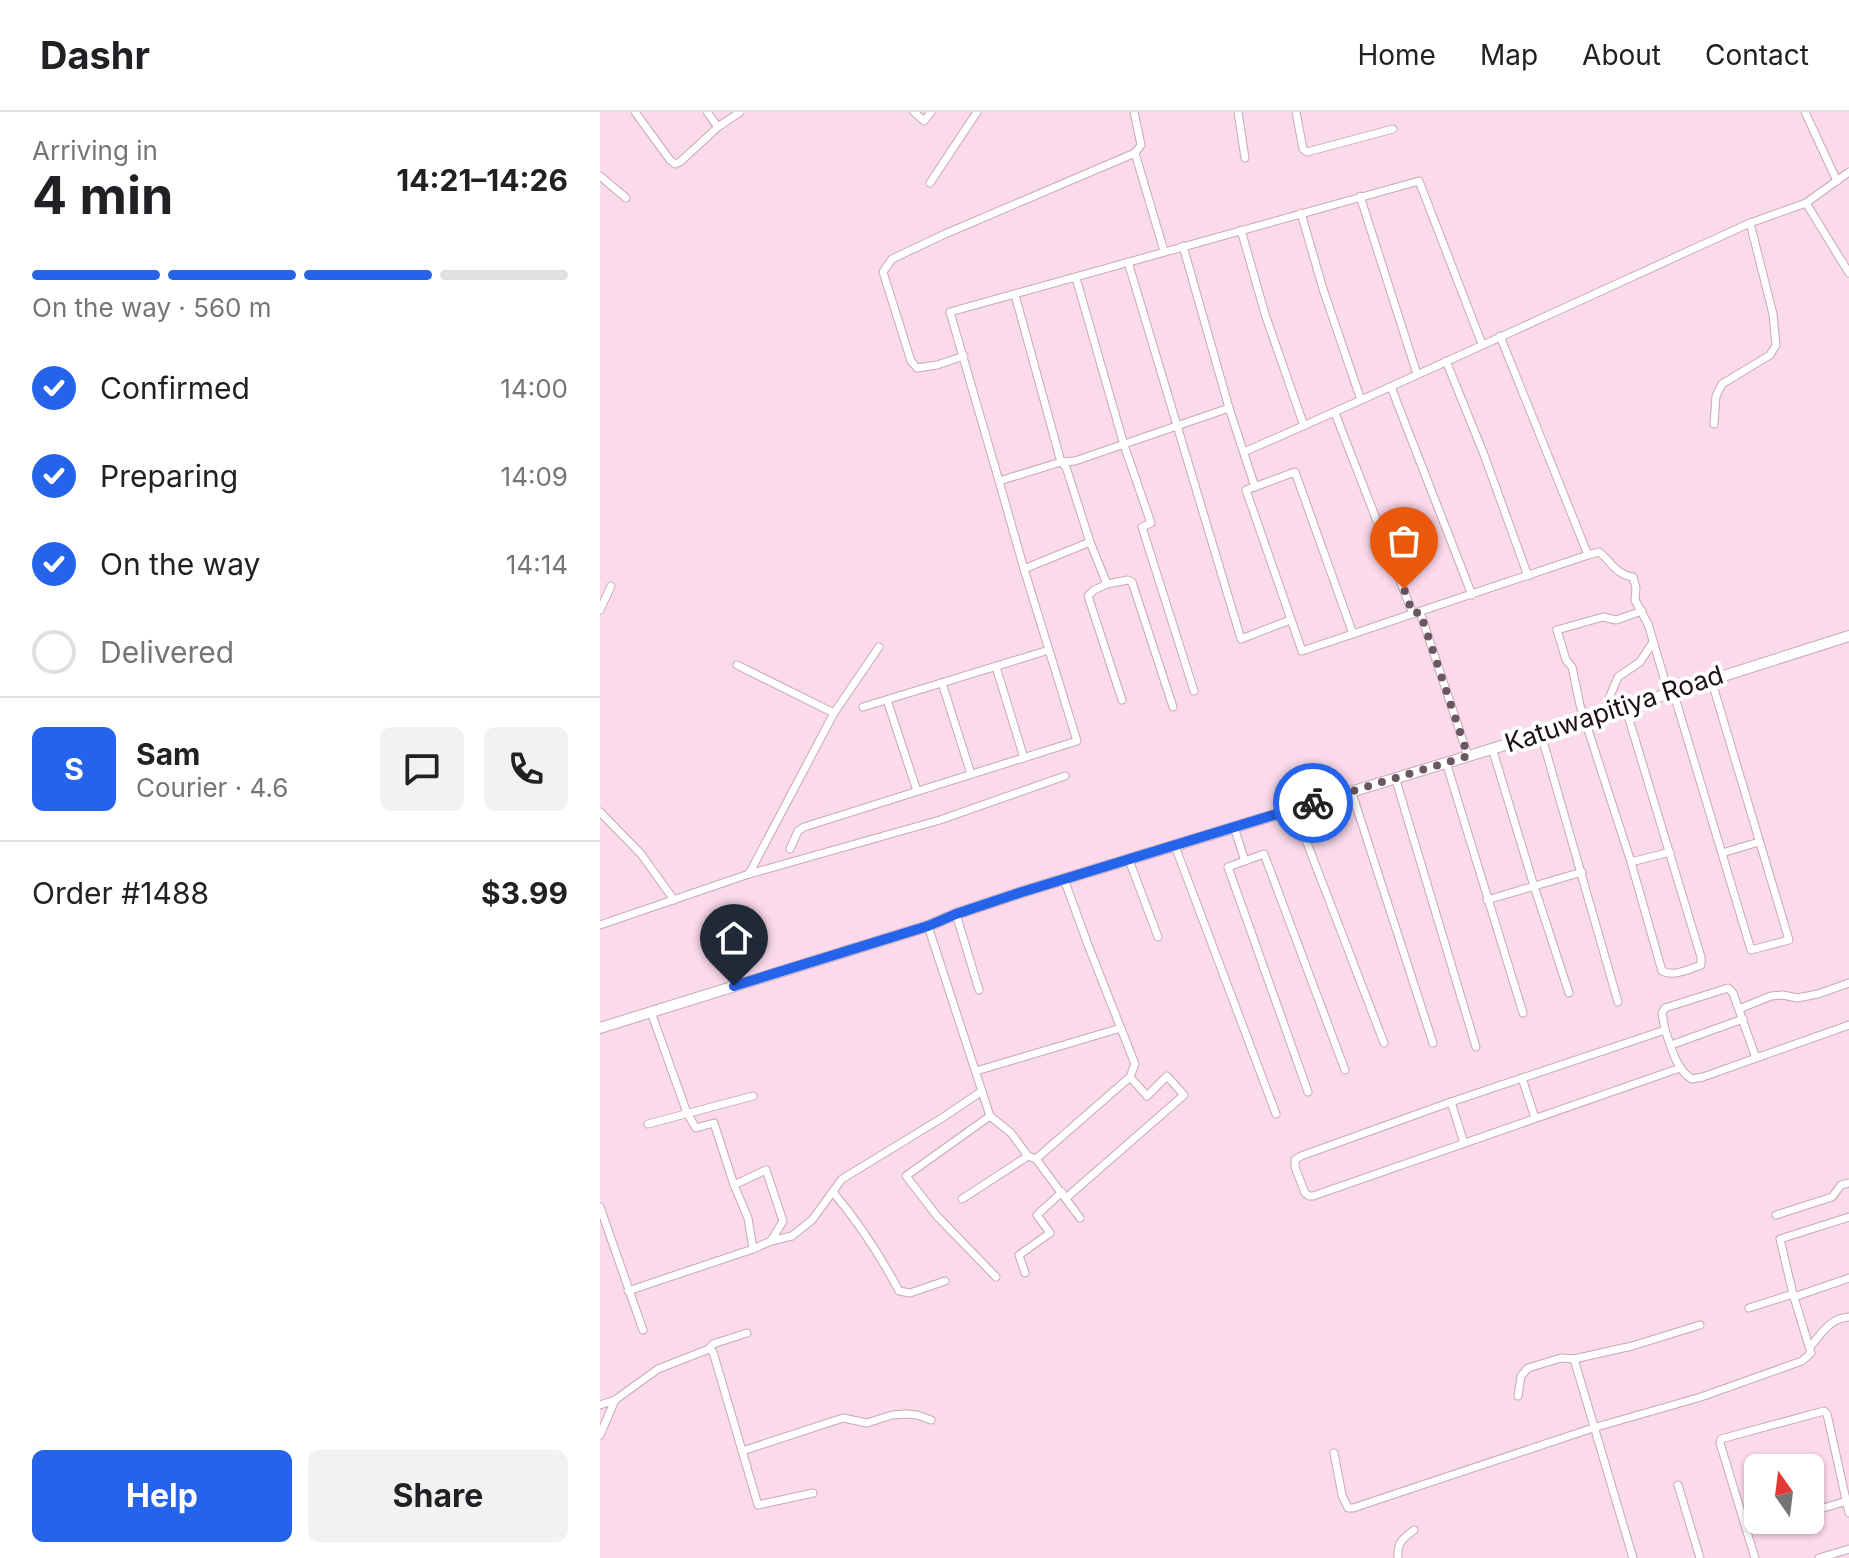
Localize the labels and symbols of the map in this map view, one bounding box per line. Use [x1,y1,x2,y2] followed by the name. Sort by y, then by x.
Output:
[1370,507,1438,589] pin
[1501,659,1727,758] street label: Katuwapitiya Road
[1273,763,1353,843] courier
[700,904,768,986] pin
[1744,1454,1824,1534] north arrow

